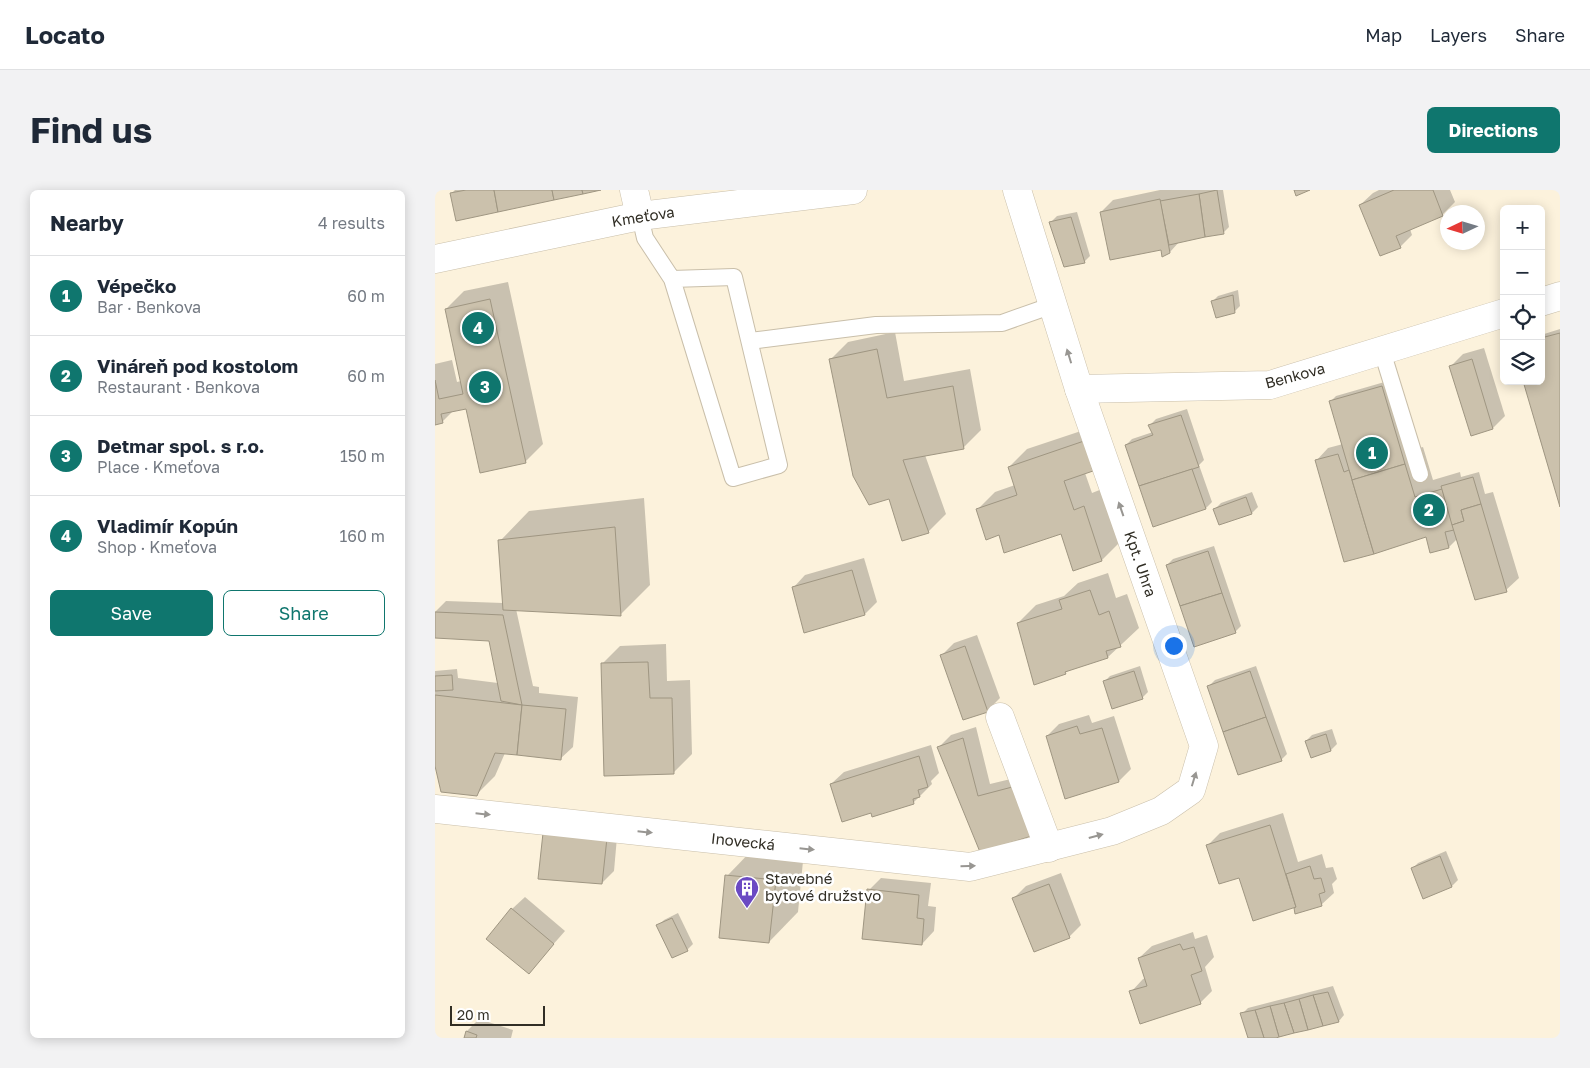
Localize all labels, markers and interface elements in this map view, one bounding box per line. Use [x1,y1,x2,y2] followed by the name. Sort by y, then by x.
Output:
[25,20,105,49] text: Locato
[1365,24,1402,46] text: Map
[1430,24,1487,46] text: Layers
[1515,24,1565,46] text: Share
[1427,107,1560,153] button: Directions
[30,109,152,151] text: Find us
[610,202,676,230] street label: Kmeťova
[1440,205,1485,250] north arrow
[1500,205,1545,385] map controls
[1500,205,1545,250] button: +
[50,210,124,236] text: Nearby
[318,213,385,233] text: 4 results
[1500,250,1545,295] button: −
[97,274,176,297] text: Vépečko
[62,286,70,306] text: 1
[347,286,385,306] text: 60 m
[1500,295,1545,340] button: locate
[97,297,201,317] text: Bar · Benkova
[462,309,494,347] pin: 4
[1500,340,1545,385] button: layers
[1064,348,1072,363] one-way arrow
[97,354,298,377] text: Vináreň pod kostolom
[1263,358,1327,392] street label: Benkova
[61,366,71,386] text: 2
[347,366,385,386] text: 60 m
[469,368,501,406] pin: 3
[97,377,260,397] text: Restaurant · Benkova
[97,434,265,457] text: Detmar spol. s r.o.
[1356,434,1388,472] pin: 1
[61,446,71,466] text: 3
[340,446,385,466] text: 150 m
[97,457,220,477] text: Place · Kmeťova
[1413,491,1445,529] pin: 2
[1117,502,1124,517] one-way arrow
[97,514,238,537] text: Vladimír Kopún
[61,526,71,546] text: 4
[339,526,385,546] text: 160 m
[1121,528,1161,599] street label: Kpt. Uhra
[97,537,217,557] text: Shop · Kmeťova
[50,590,213,636] button: Save
[223,590,385,636] button: Share
[1161,633,1187,659] your location
[1191,771,1199,786] one-way arrow
[476,810,492,818] one-way arrow
[637,828,653,836] one-way arrow
[710,829,776,853] street label: Inovecká
[1089,831,1104,839] one-way arrow
[799,845,815,853] one-way arrow
[960,862,976,870] one-way arrow
[765,869,881,904] place label: Stavebné bytové družstvo
[734,875,760,909] building icon: Stavebné bytové družstvo
[450,1003,545,1026] scale bar
[457,1006,490,1023] text: 20 m

